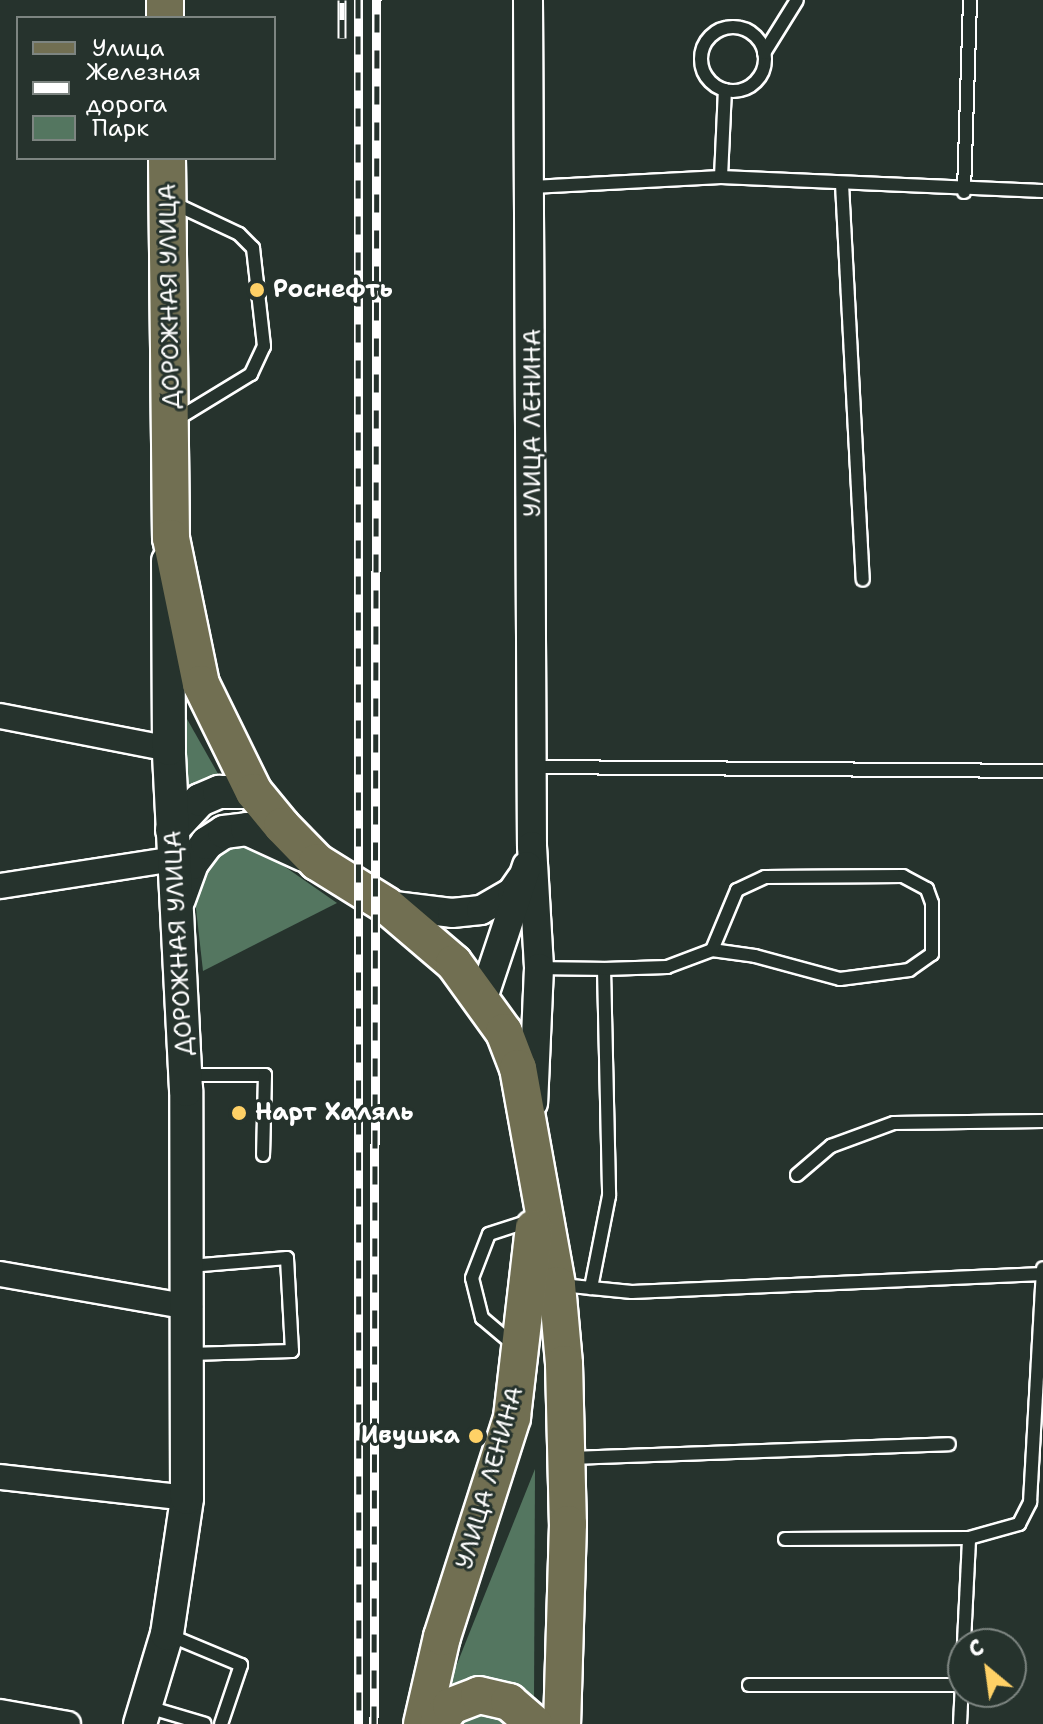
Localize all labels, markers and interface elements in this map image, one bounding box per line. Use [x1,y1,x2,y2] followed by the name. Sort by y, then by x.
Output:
[16,16,276,160] legend
[92,32,165,64] text: Улица
[86,56,201,120] text: Железная дорога
[92,112,149,144] text: Парк
[154,183,186,409] street label: ДОРОЖНАЯ УЛИЦА
[273,276,393,304] place label: Роснефть
[248,281,266,299] marker: Роснефть
[519,329,547,517] street label: УЛИЦА ЛЕНИНА
[159,830,199,1056] street label: ДОРОЖНАЯ УЛИЦА
[255,1099,413,1127] place label: Нарт Халяль
[230,1104,248,1122] marker: Нарт Халяль
[450,1383,530,1573] street label: УЛИЦА ЛЕНИНА
[361,1422,460,1450] place label: Ивушка
[467,1427,485,1445] marker: Ивушка
[947,1628,1027,1708] north arrow
[963,1632,989,1664] text: С

